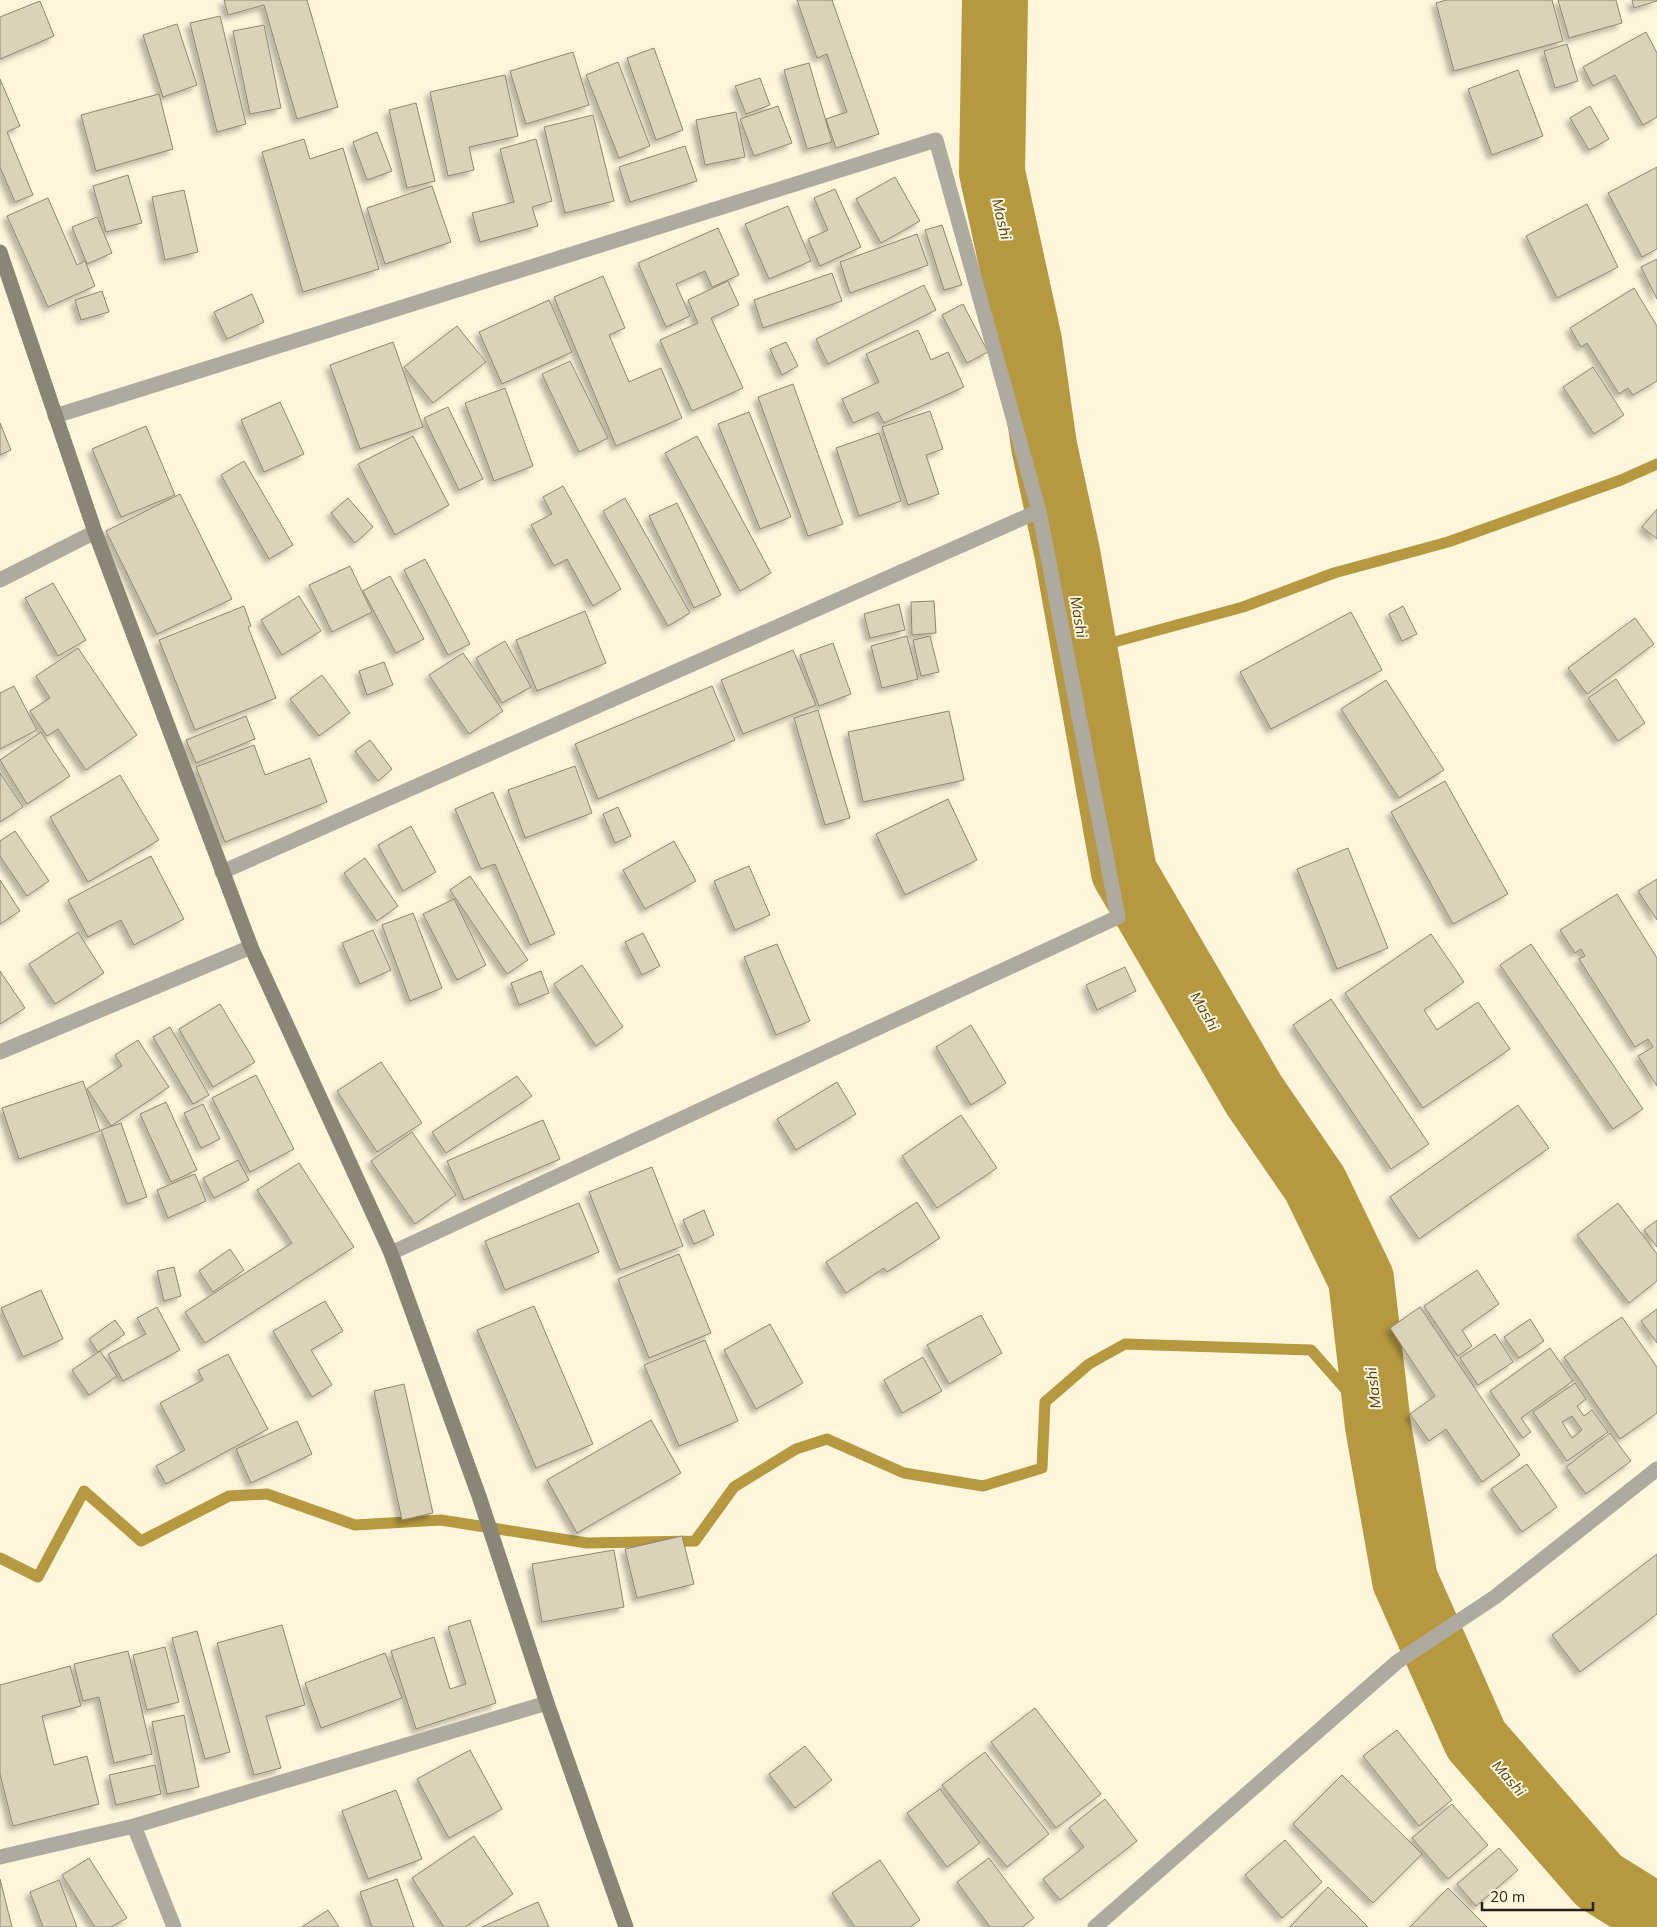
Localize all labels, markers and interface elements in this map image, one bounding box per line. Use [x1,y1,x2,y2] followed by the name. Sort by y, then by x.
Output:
[988,197,1016,242] water label: Mashi
[1066,595,1092,640] water label: Mashi
[1186,988,1224,1034] water label: Mashi
[1361,1366,1385,1410] water label: Mashi
[1488,1756,1530,1800] water label: Mashi
[1482,1880,1593,1912] scale bar
[1490,1887,1525,1906] text: 20 m

